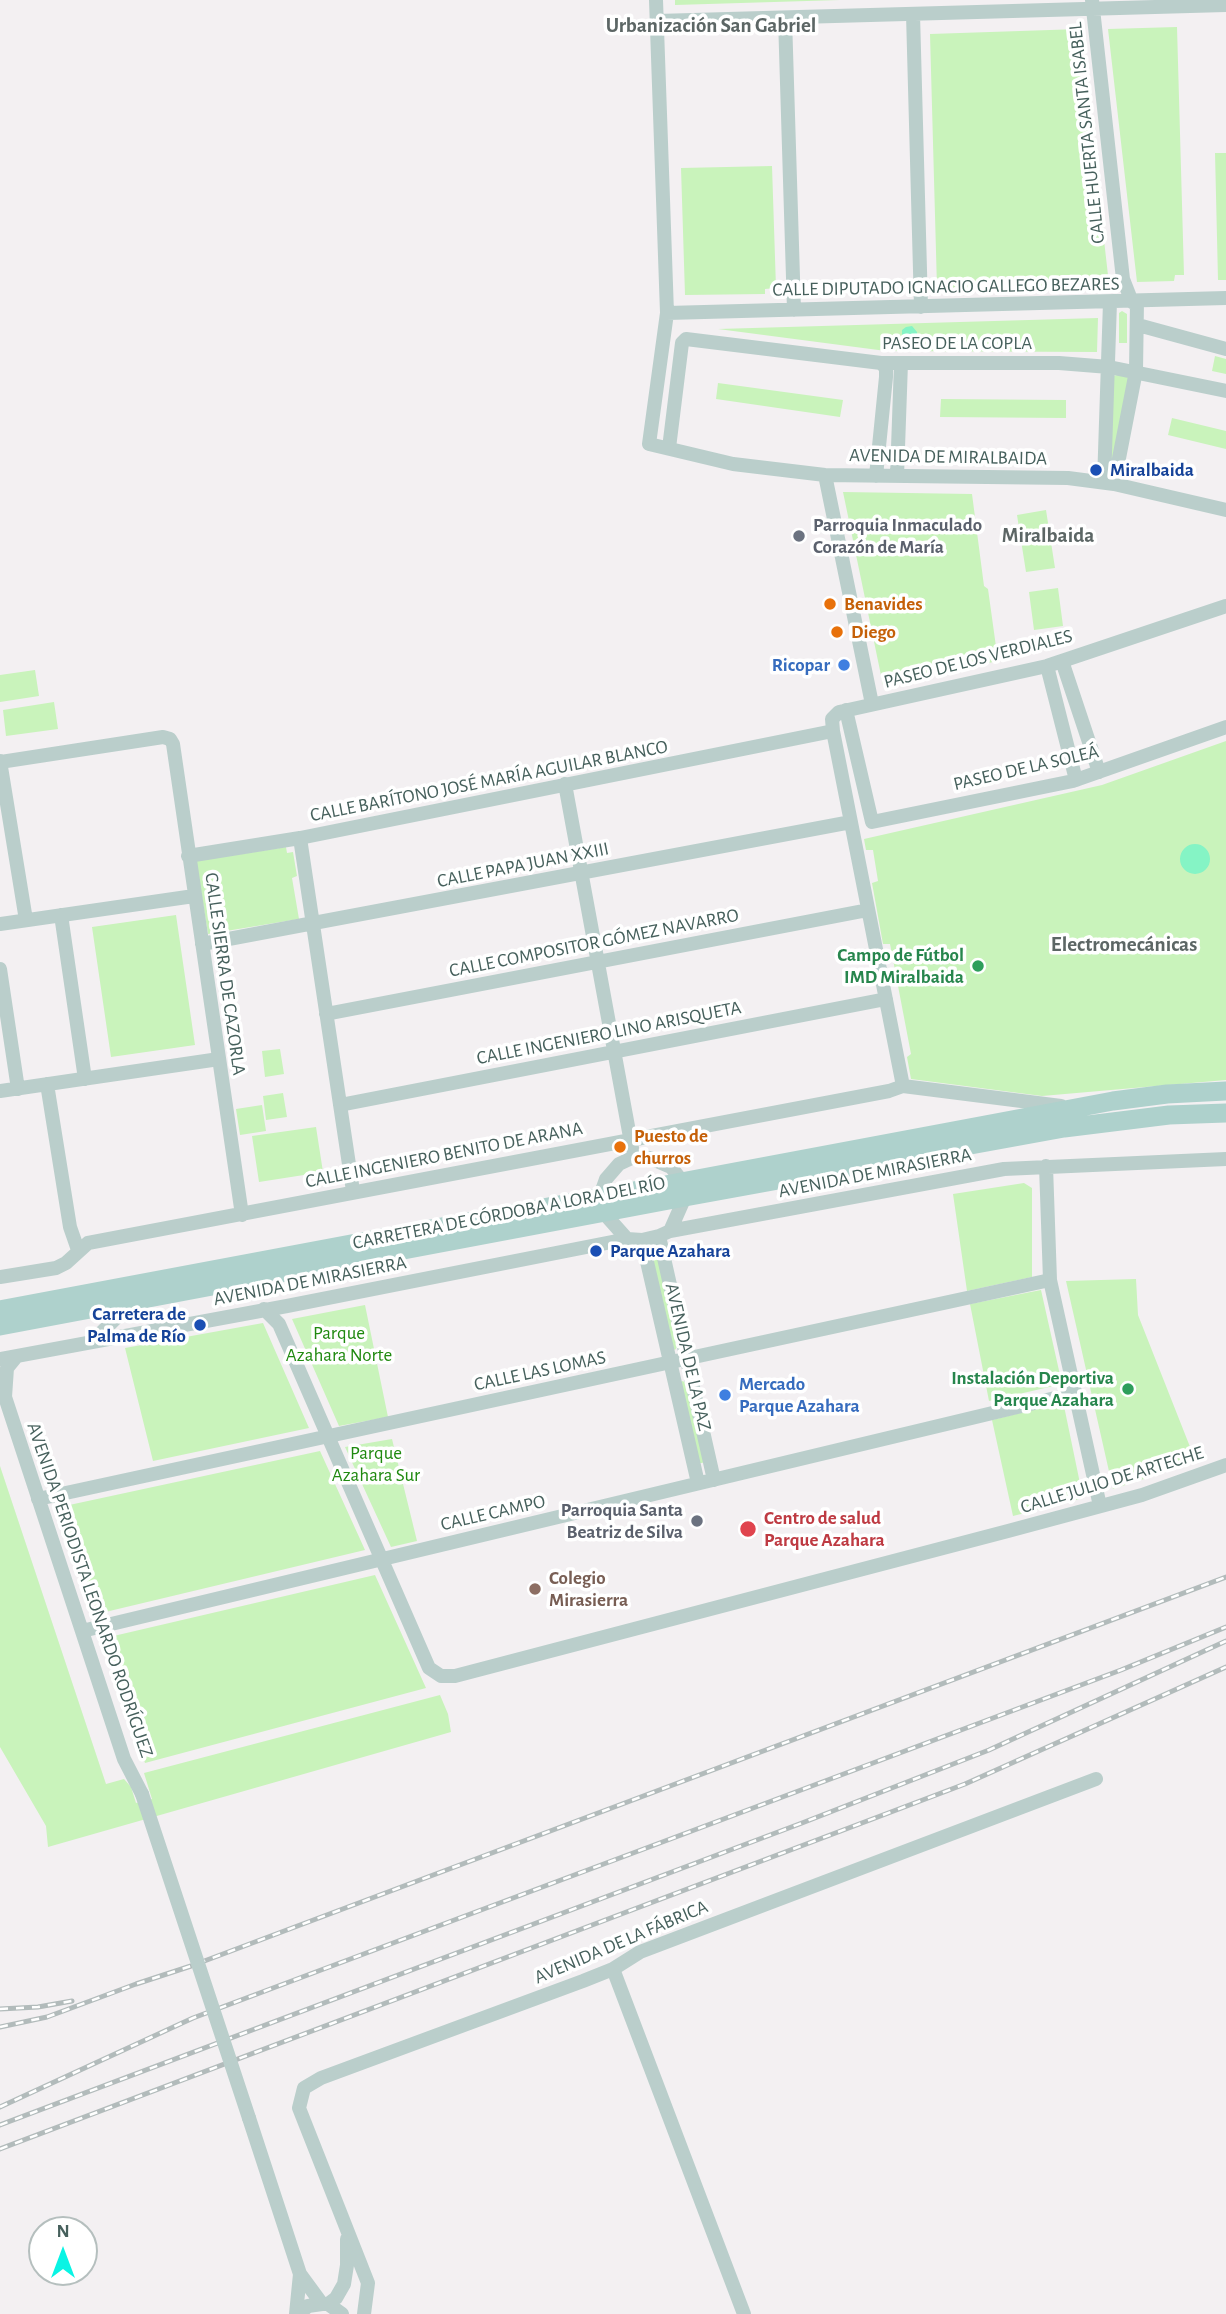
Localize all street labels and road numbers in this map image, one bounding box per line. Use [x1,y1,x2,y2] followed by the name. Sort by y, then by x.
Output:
[1064,21,1110,245] street label: CALLE HUERTA SANTA ISABEL
[772,273,1120,301] street label: CALLE DIPUTADO IGNACIO GALLEGO BEZARES
[882,332,1032,354] street label: PASEO DE LA COPLA
[849,444,1047,470] street label: AVENIDA DE MIRALBAIDA
[881,625,1075,693] street label: PASEO DE LOS VERDIALES
[308,735,670,827] street label: CALLE BARÍTONO JOSÉ MARÍA AGUILAR BLANCO
[951,740,1101,796] street label: PASEO DE LA SOLEÁ
[435,837,611,893] street label: CALLE PAPA JUAN XXIII
[199,871,251,1077] street label: CALLE SIERRA DE CAZORLA
[447,904,741,982] street label: CALLE COMPOSITOR GÓMEZ NAVARRO
[475,996,743,1070] street label: CALLE INGENIERO LINO ARISQUETA
[303,1117,585,1193] street label: CALLE INGENIERO BENITO DE ARANA
[777,1143,973,1203] street label: AVENIDA DE MIRASIERRA
[351,1171,667,1255] street label: CARRETERA DE CÓRDOBA A LORA DEL RÍO
[212,1251,408,1311] street label: AVENIDA DE MIRASIERRA
[660,1281,716,1433] street label: AVENIDA DE LA PAZ
[472,1346,608,1396] street label: CALLE LAS LOMAS
[22,1420,158,1760] street label: AVENIDA PERIODISTA LEONARDO RODRÍGUEZ
[1018,1441,1206,1519] street label: CALLE JULIO DE ARTECHE
[438,1490,548,1536] street label: CALLE CAMPO
[531,1895,711,1989] street label: AVENIDA DE LA FÁBRICA

